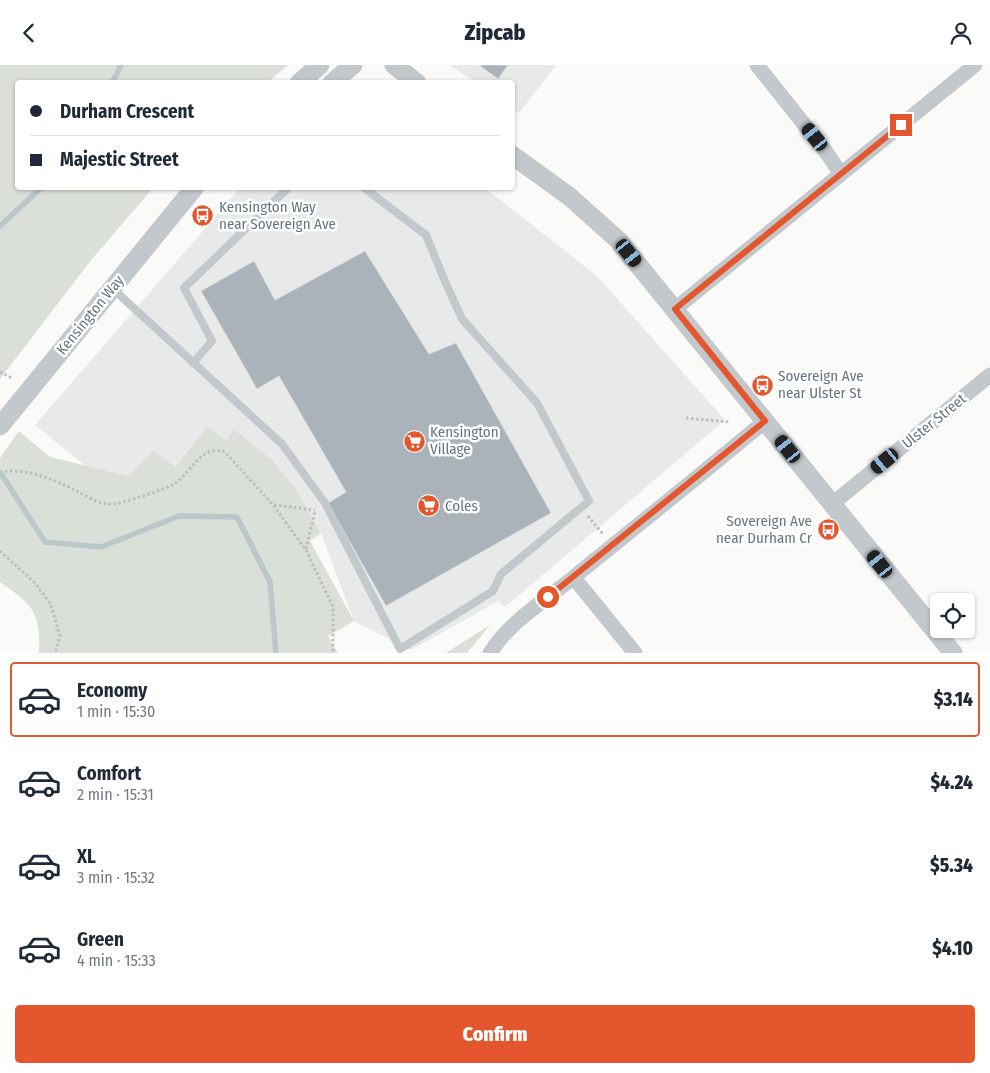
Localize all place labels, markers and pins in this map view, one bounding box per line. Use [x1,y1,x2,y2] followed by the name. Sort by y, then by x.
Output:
[219,198,336,233] place label: Kensington Way near Sovereign Ave
[191,204,215,228] bus stop icon: Kensington Way near Sovereign Ave
[778,367,864,402] place label: Sovereign Ave near Ulster St
[750,373,774,397] bus stop icon: Sovereign Ave near Ulster St
[430,423,499,458] place label: Kensington Village
[402,429,426,453] supermarket icon: Kensington Village
[417,494,441,518] supermarket icon: Coles
[445,497,478,515] place label: Coles
[716,512,813,547] place label: Sovereign Ave near Durham Cr
[816,518,840,542] bus stop icon: Sovereign Ave near Durham Cr

